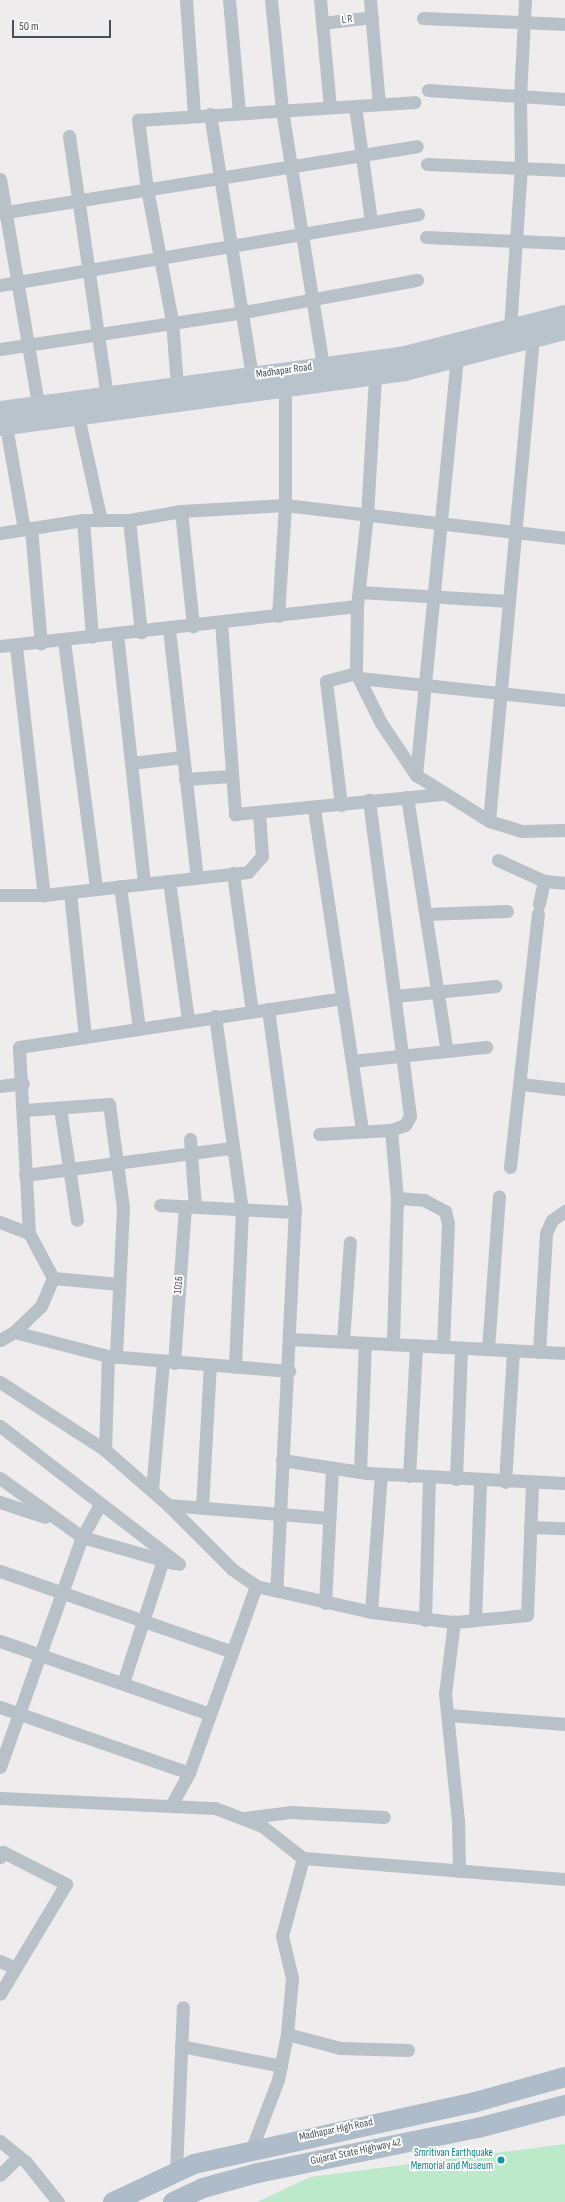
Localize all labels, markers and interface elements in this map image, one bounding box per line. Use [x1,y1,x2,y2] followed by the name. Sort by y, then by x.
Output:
[14,12,113,38] scale bar
[341,13,353,27] street label: L R
[19,19,39,34] text: 50 m
[255,361,313,381] street label: Madhapar Road
[172,1276,186,1294] street label: 1016
[298,2116,374,2144] street label: Madhapar High Road
[309,2136,403,2168] street label: Gujarat State Highway 42
[411,2147,493,2173] place label: Smritivan Earthquake Memorial and Museum
[496,2155,506,2165] marker: Smritivan Earthquake Memorial and Museum

